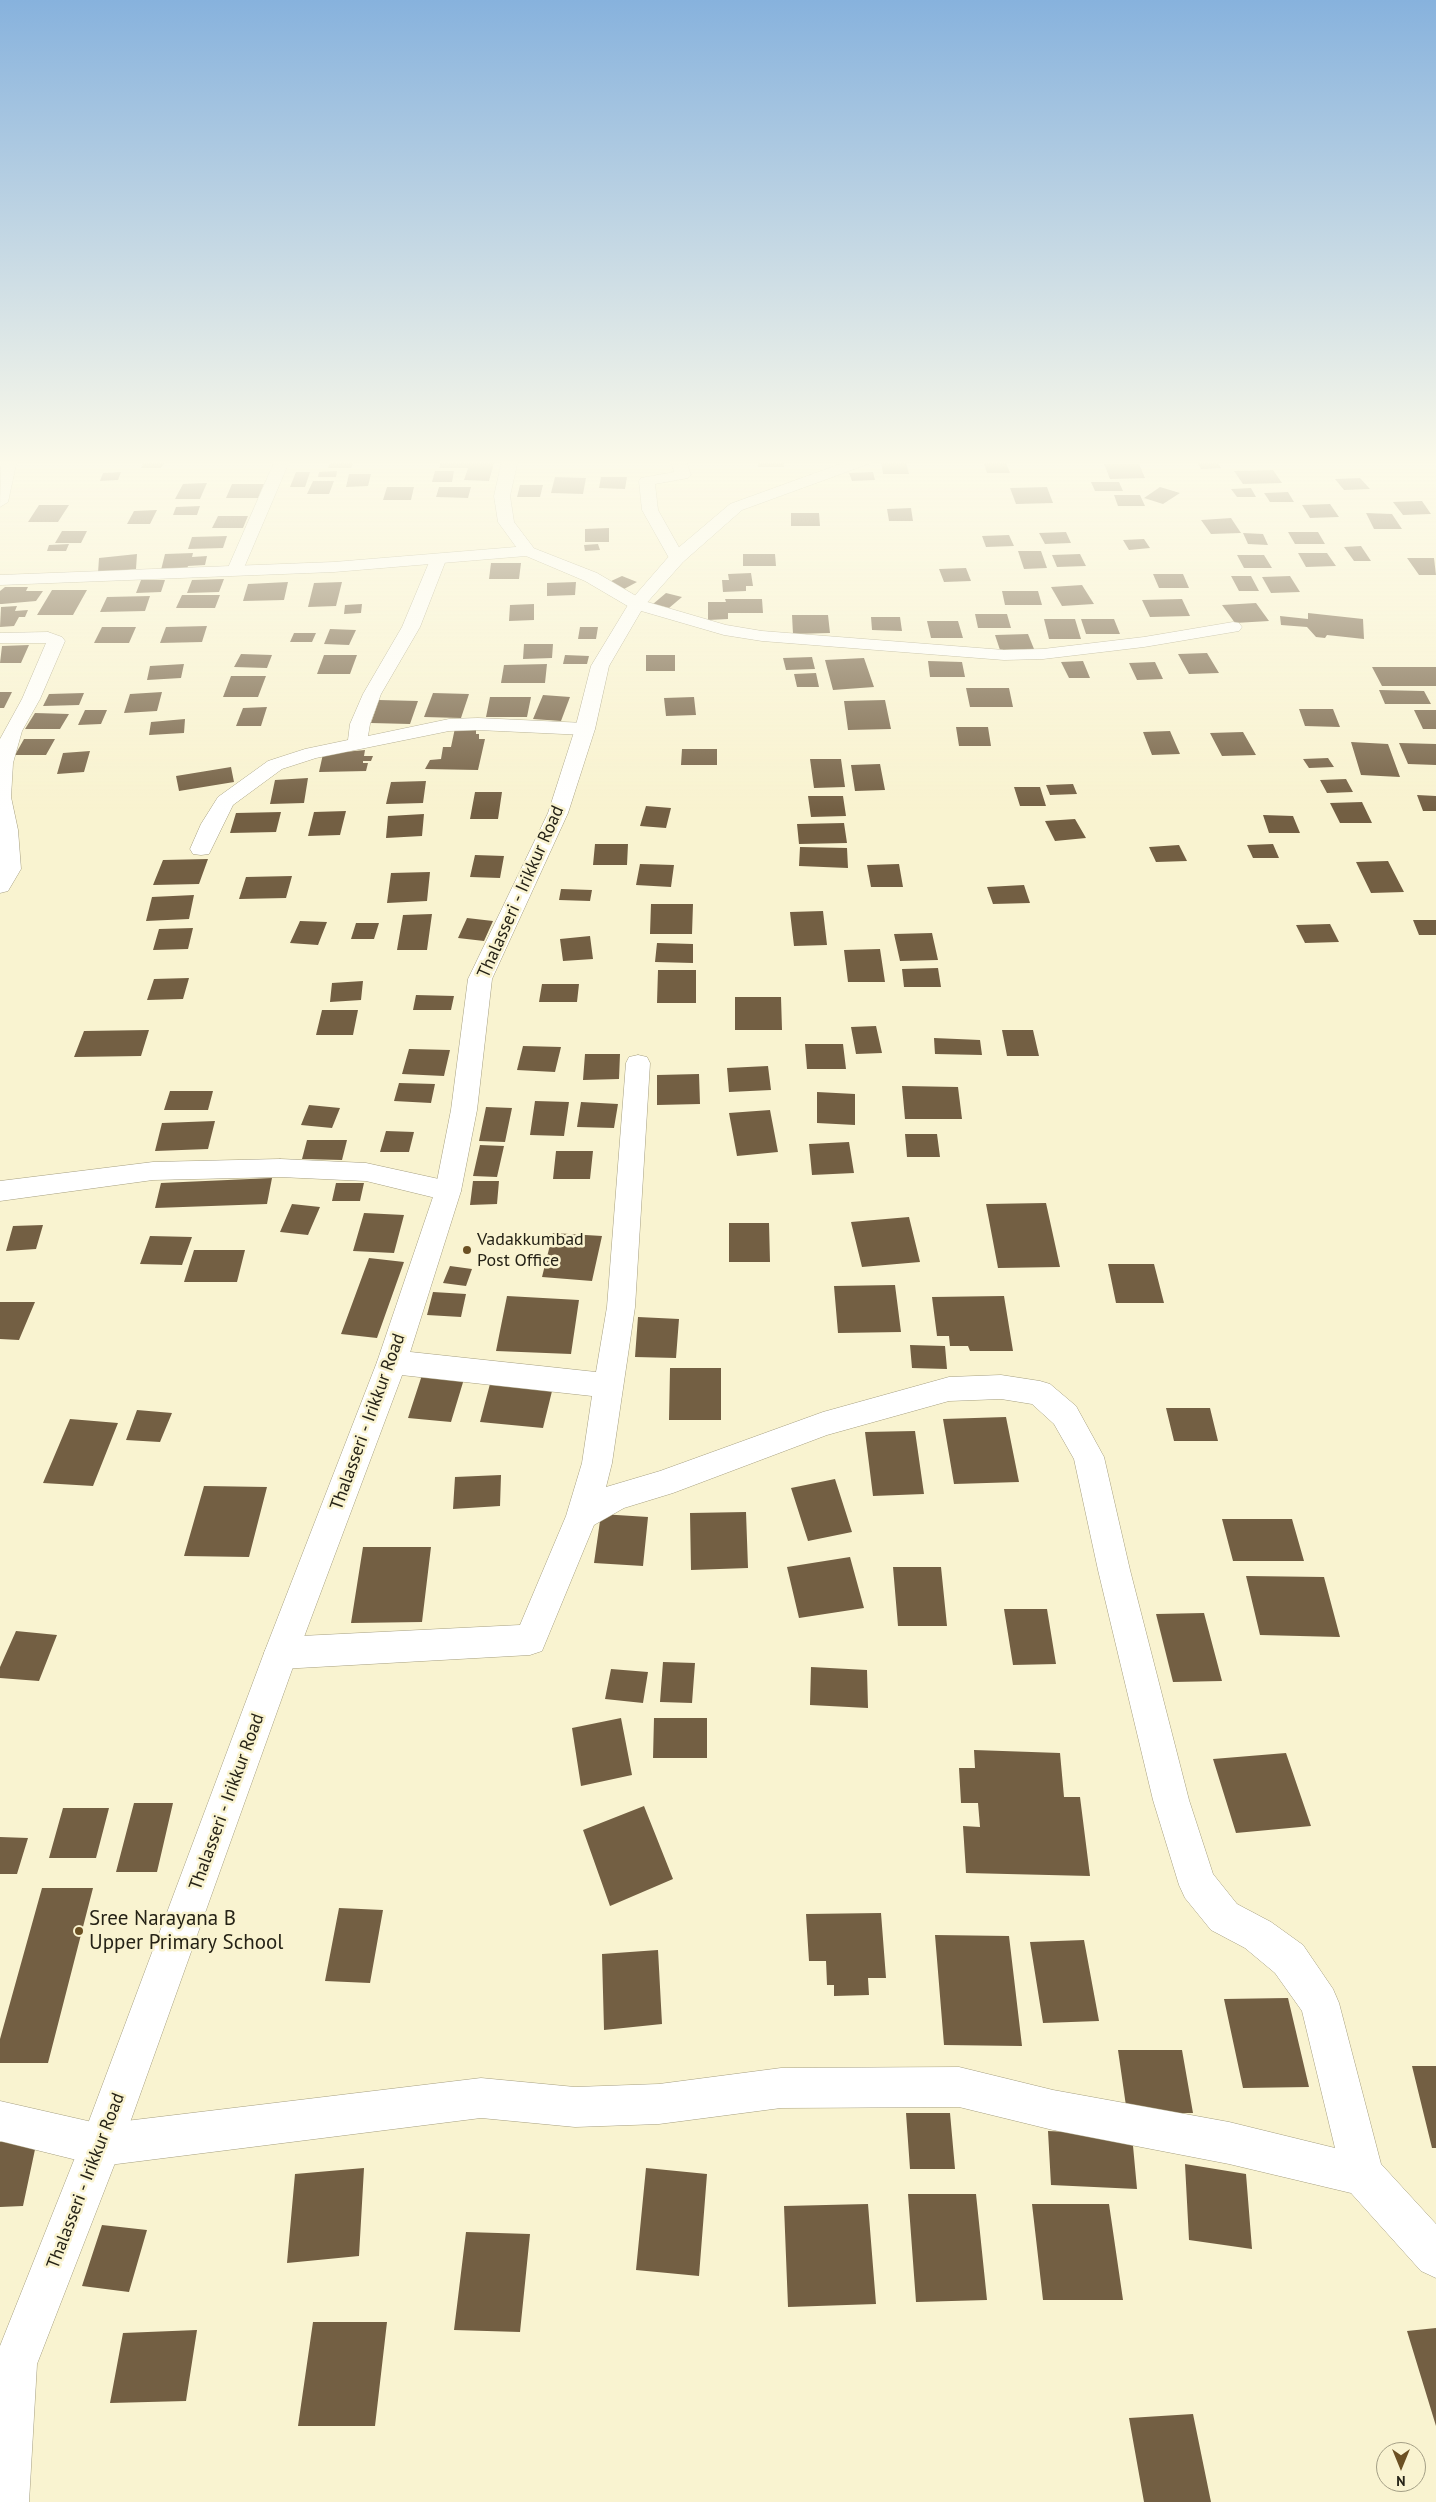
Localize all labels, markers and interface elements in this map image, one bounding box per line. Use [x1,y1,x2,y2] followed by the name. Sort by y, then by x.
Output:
[473,802,569,982] street label: Thalasseri - Irikkur Road
[477,1229,584,1272] place label: Vadakkumbad Post Office
[461,1244,473,1256] marker: Vadakkumbad Post Office
[326,1331,410,1513] street label: Thalasseri - Irikkur Road
[185,1711,269,1893] street label: Thalasseri - Irikkur Road
[89,1906,283,1956] place label: Sree Narayana B Upper Primary School
[73,1925,85,1937] marker: Sree Narayana B Upper Primary School
[43,2090,129,2272] street label: Thalasseri - Irikkur Road
[1376,2442,1426,2492] north arrow
[1396,2472,1406,2490] text: N

